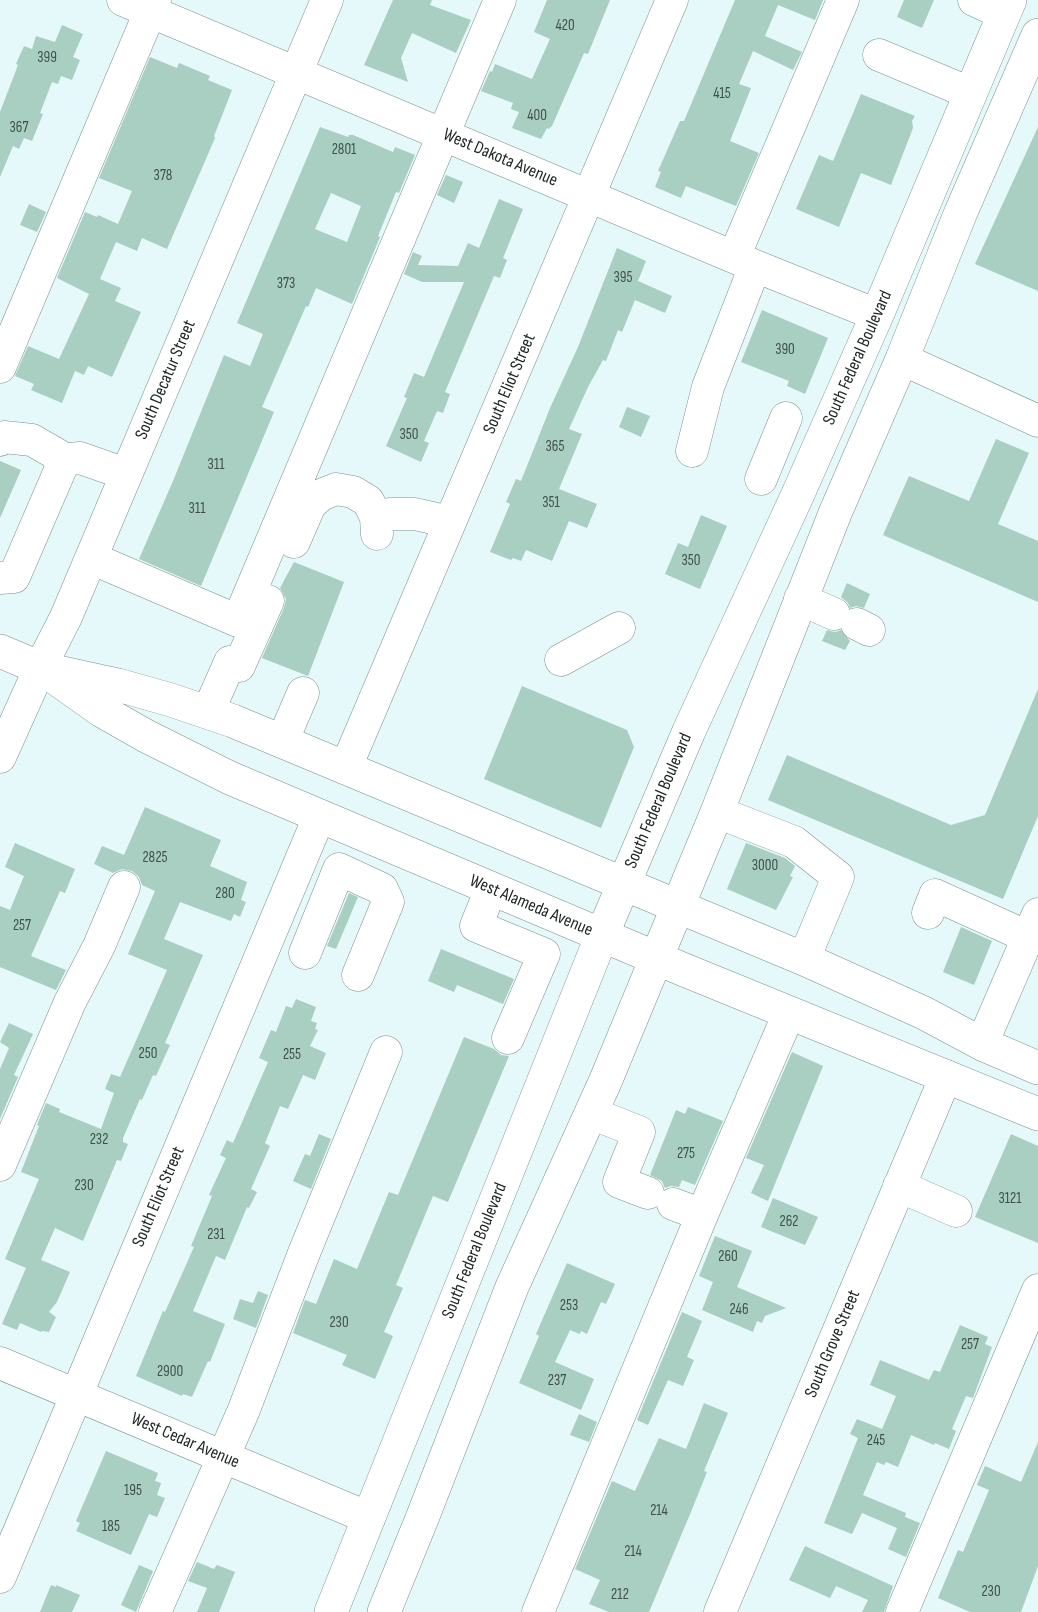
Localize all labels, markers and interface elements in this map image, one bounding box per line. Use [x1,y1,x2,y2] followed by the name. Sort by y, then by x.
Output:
[555,17,575,35] house number: 420
[37,49,57,67] house number: 399
[713,85,731,103] house number: 415
[527,107,547,125] house number: 400
[10,119,28,137] house number: 367
[439,124,561,192] street label: West Dakota Avenue
[332,141,356,159] house number: 2801
[154,167,172,185] house number: 378
[614,269,632,287] house number: 395
[277,275,295,293] house number: 373
[819,287,897,429] street label: South Federal Boulevard
[131,317,201,443] street label: South Decatur Street
[479,331,541,437] street label: South Eliot Street
[775,341,795,359] house number: 390
[400,426,418,444] house number: 350
[546,438,564,456] house number: 365
[208,456,224,474] house number: 311
[542,494,560,512] house number: 351
[189,500,205,518] house number: 311
[682,552,700,570] house number: 350
[621,730,697,872] street label: South Federal Boulevard
[142,849,168,867] house number: 2825
[752,857,778,875] house number: 3000
[466,870,596,942] street label: West Alameda Avenue
[215,885,235,903] house number: 280
[13,917,31,935] house number: 257
[139,1045,157,1063] house number: 250
[283,1046,301,1064] house number: 255
[90,1131,108,1149] house number: 232
[128,1144,190,1250] street label: South Eliot Street
[677,1145,695,1163] house number: 275
[74,1177,94,1195] house number: 230
[438,1180,512,1322] street label: South Federal Boulevard
[998,1190,1022,1208] house number: 3121
[779,1213,799,1231] house number: 262
[207,1226,225,1244] house number: 231
[718,1248,738,1266] house number: 260
[801,1287,865,1401] street label: South Grove Street
[560,1297,578,1315] house number: 253
[730,1301,748,1319] house number: 246
[329,1314,349,1332] house number: 230
[961,1336,979,1354] house number: 257
[157,1363,183,1381] house number: 2900
[548,1372,566,1390] house number: 237
[128,1408,242,1474] street label: West Cedar Avenue
[867,1432,885,1450] house number: 245
[124,1482,142,1500] house number: 195
[650,1502,668,1520] house number: 214
[102,1518,120,1536] house number: 185
[624,1543,642,1561] house number: 214
[981,1583,1001,1601] house number: 230
[611,1586,629,1604] house number: 212

